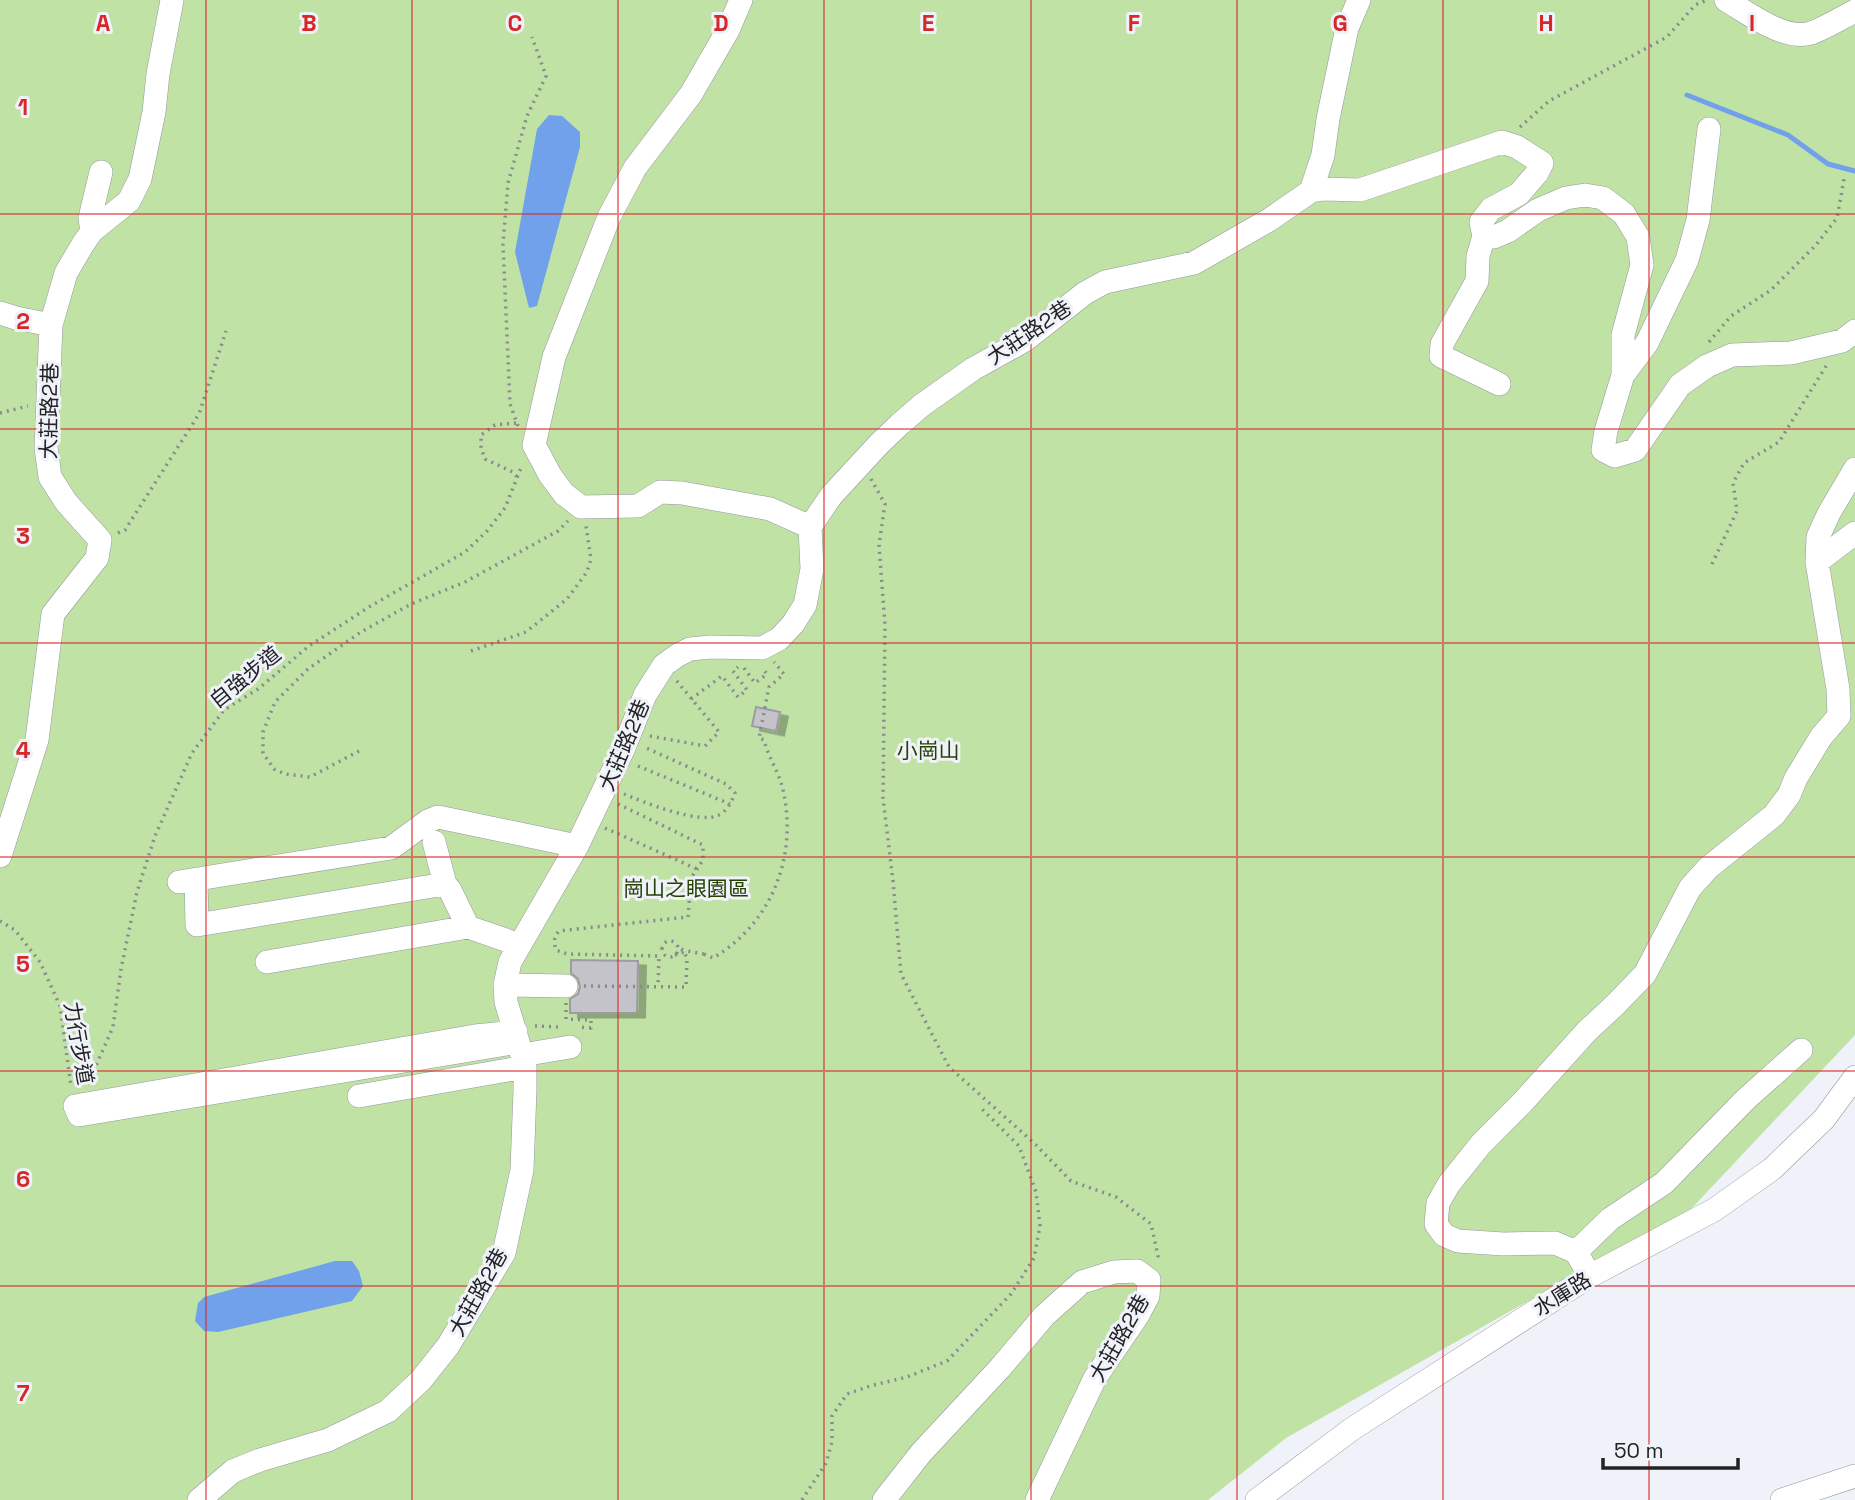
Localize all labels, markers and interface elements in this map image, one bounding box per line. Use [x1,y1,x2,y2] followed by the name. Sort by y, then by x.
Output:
[96,8,111,38] text: A
[301,8,317,38] text: B
[508,8,522,38] text: C
[713,8,729,38] text: D
[922,8,934,38] text: E
[1128,8,1140,38] text: F
[1332,8,1348,38] text: G
[1538,8,1554,38] text: H
[1749,8,1755,38] text: I
[18,92,28,122] text: 1
[981,294,1077,370] street label: 大莊路2巷
[16,306,30,336] text: 2
[35,362,63,460] street label: 大莊路2巷
[16,521,30,551] text: 3
[204,640,286,714] street label: 自強步道
[593,695,655,795] street label: 大莊路2巷
[16,735,31,765] text: 4
[897,737,960,764] park label: 小崗山
[623,875,749,902] park label: 崗山之眼園區
[16,949,30,979] text: 5
[58,999,100,1087] street label: 力行步道
[16,1164,30,1194] text: 6
[443,1243,513,1341] street label: 大莊路2巷
[1528,1266,1596,1322] street label: 水庫路
[1083,1289,1155,1387] street label: 大莊路2巷
[17,1378,30,1408] text: 7
[1603,1426,1738,1470] scale bar
[1614,1437,1664,1464] text: 50 m

